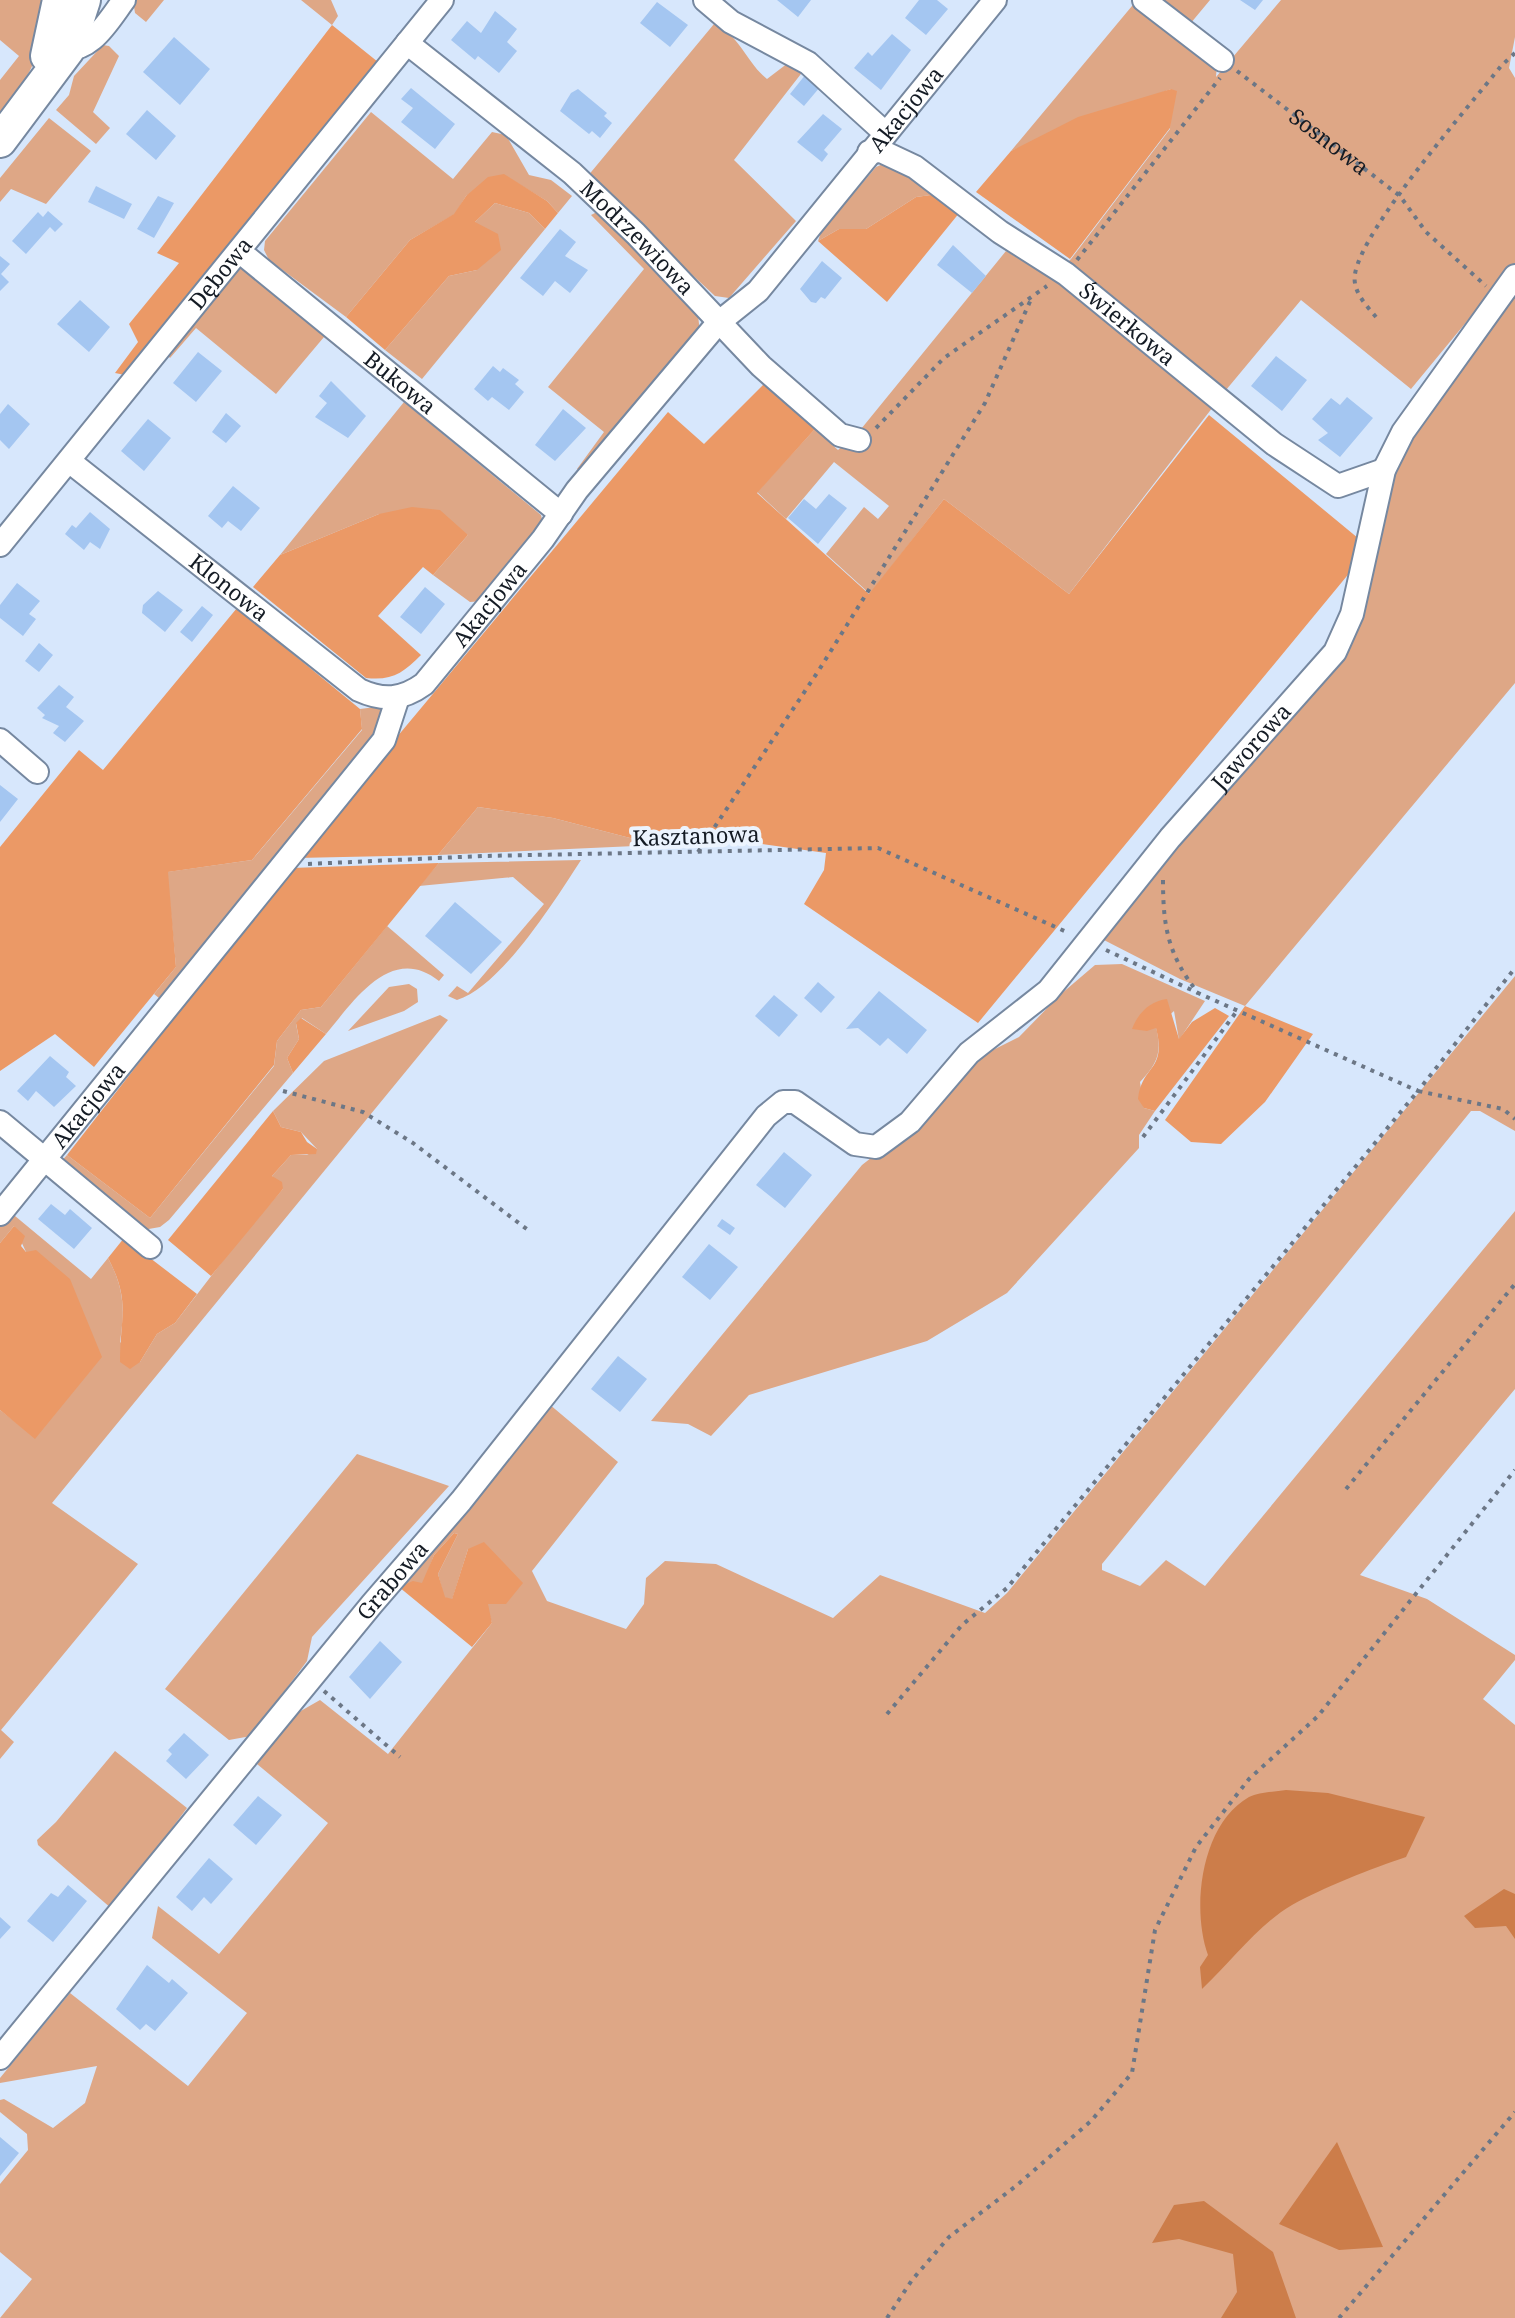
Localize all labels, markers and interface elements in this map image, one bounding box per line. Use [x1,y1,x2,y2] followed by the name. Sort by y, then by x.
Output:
[861,60,949,158] street label: Akacjowa
[1284,101,1376,181] street label: Sosnowa
[574,173,702,301] street label: Modrzewiowa
[181,230,258,315] street label: Dębowa
[1073,275,1182,372] street label: Świerkowa
[358,343,443,420] street label: Bukowa
[184,546,276,627] street label: Klonowa
[445,554,533,653] street label: Akacjowa
[1203,696,1297,796] street label: Jaworowa
[632,818,760,852] street label: Kasztanowa
[44,1055,131,1154] street label: Akacjowa
[349,1534,434,1626] street label: Grabowa

